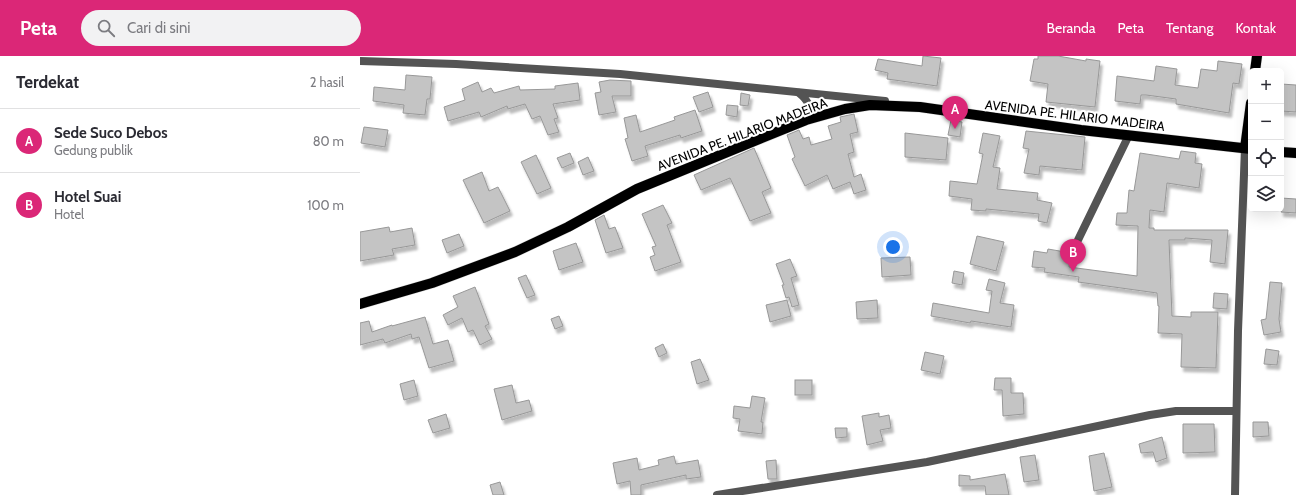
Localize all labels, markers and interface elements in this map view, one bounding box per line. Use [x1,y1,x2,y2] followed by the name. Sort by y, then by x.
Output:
[81,10,361,46] search box
[20,17,57,40] text: Peta
[95,17,117,39] icon: search
[127,19,190,37] text: Cari di sini
[1047,19,1096,37] text: Beranda
[1118,19,1144,37] text: Peta
[1166,19,1213,37] text: Tentang
[1235,19,1276,37] text: Kontak
[1248,68,1284,212] map controls
[1248,68,1284,104] button: +
[16,72,79,92] text: Terdekat
[310,74,344,90] text: 2 hasil
[655,94,829,174] street label: AVENIDA PE. HILARIO MADEIRA
[942,96,968,129] pin: A
[984,96,1166,134] street label: AVENIDA PE. HILARIO MADEIRA
[1248,104,1284,140] button: −
[54,124,168,142] text: Sede Suco Debos
[25,133,33,149] text: A
[313,133,344,149] text: 80 m
[1248,140,1284,176] button: locate
[54,142,133,158] text: Gedung publik
[1248,176,1284,212] button: layers
[54,188,121,206] text: Hotel Suai
[25,197,33,213] text: B
[307,197,344,213] text: 100 m
[54,206,84,222] text: Hotel
[883,237,903,257] your location
[1060,239,1086,272] pin: B

